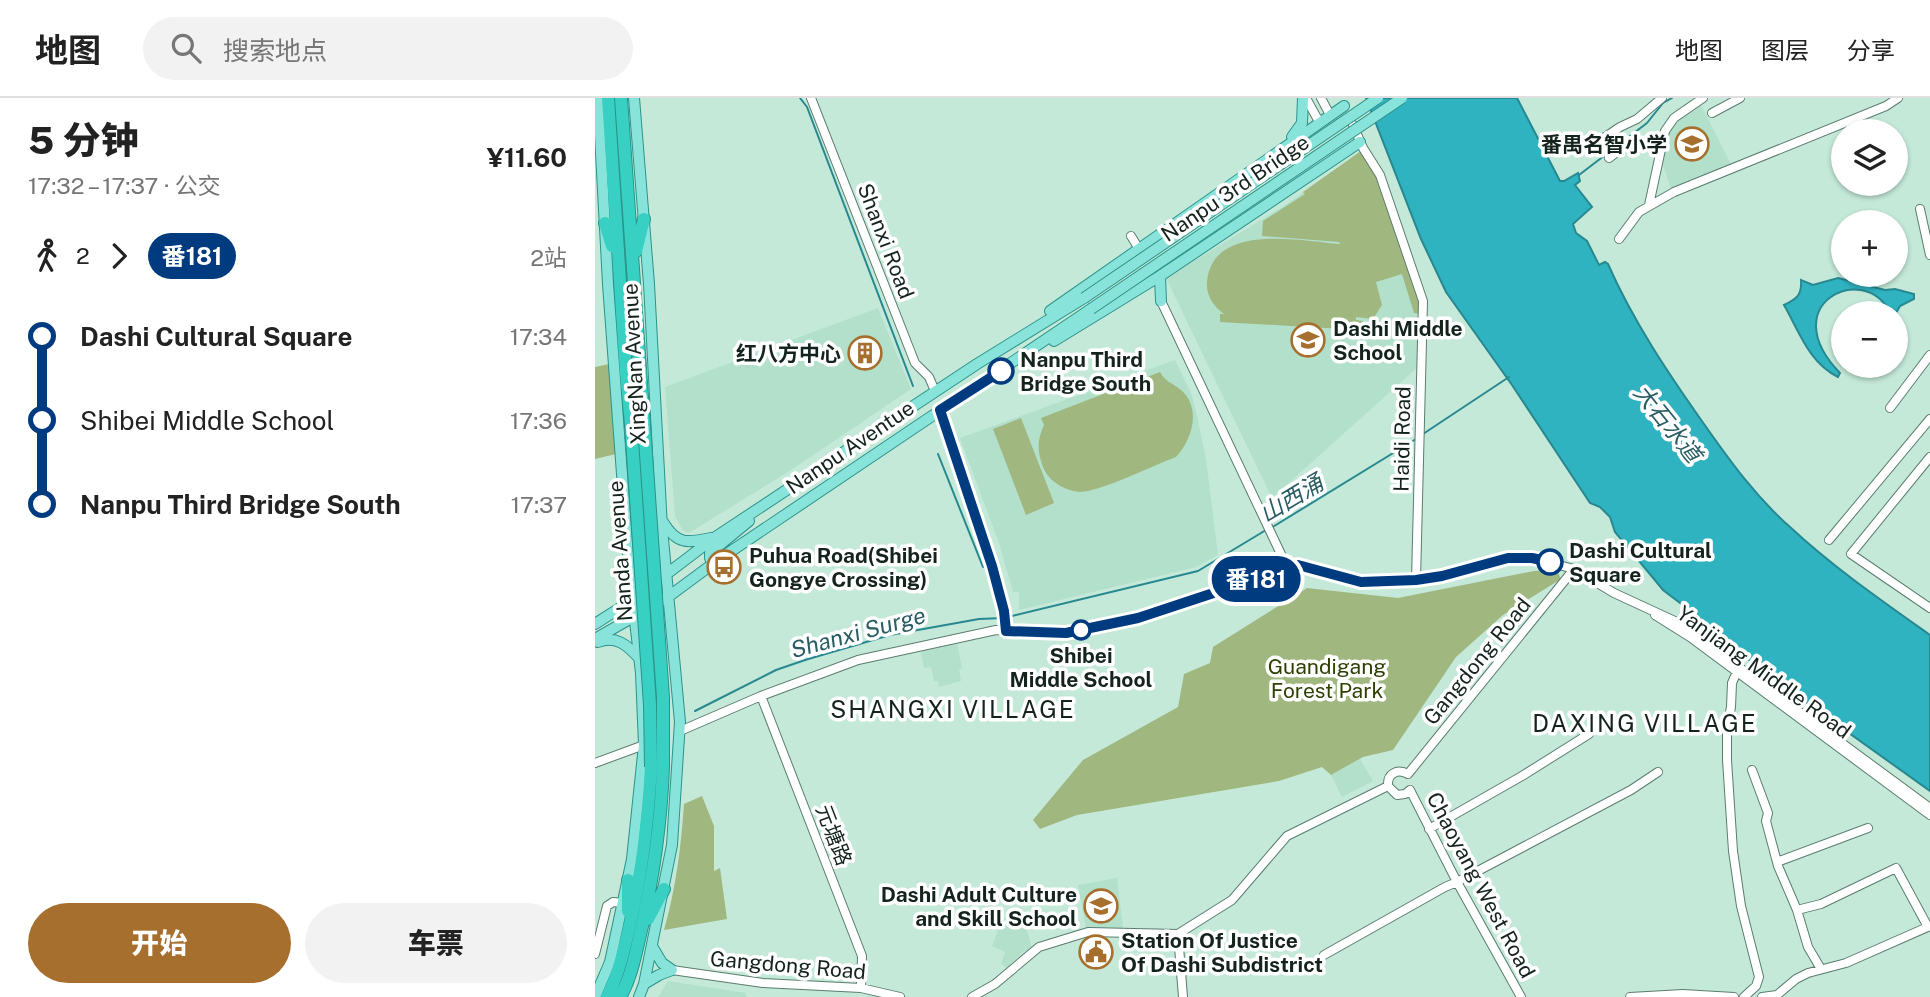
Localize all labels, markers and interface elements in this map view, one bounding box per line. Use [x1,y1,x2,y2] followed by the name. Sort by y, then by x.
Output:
[143,17,633,80] search box
[167,29,205,67] icon: search
[35,31,101,69] text: 地图
[223,35,327,66] text: 搜索地点
[1675,36,1723,64] text: 地图
[1761,36,1809,64] text: 图层
[1847,36,1895,64] text: 分享
[28,118,139,163] text: 5 分钟
[1831,119,1908,378] map controls
[1831,119,1908,196] button: layers
[1673,125,1711,163] school or university icon: 番禺名智小学
[1156,129,1314,247] street label: Nanpu 3rd Bridge
[1541,132,1667,157] place label: 番禺名智小学
[487,142,567,173] text: ¥11.60
[28,172,221,199] text: 17:32 – 17:37 · 公交
[853,180,919,302] street label: Shanxi Road
[1831,210,1908,287] button: +
[28,237,66,275] icon: walk
[100,237,138,275] icon: forward
[76,242,90,269] text: 2
[162,242,222,270] text: 番181
[530,244,567,271] text: 2站
[617,283,651,445] street label: XingNan Avenue
[1831,301,1908,378] button: −
[1333,316,1463,365] place label: Dashi Middle School
[80,321,352,352] text: Dashi Cultural Square
[1289,321,1327,359] school or university icon: Dashi Middle School
[510,323,567,350] text: 17:34
[846,334,884,372] building icon: 红八方中心
[736,341,841,366] place label: 红八方中心
[1020,347,1151,396] place label: Nanpu Third Bridge South
[988,358,1014,384] marker: Nanpu Third Bridge South
[1629,379,1709,470] water label: 大石水道
[1389,386,1415,492] street label: Haidi Road
[781,395,919,499] street label: Nanpu Aventue
[80,405,334,436] text: Shibei Middle School
[510,407,567,434] text: 17:36
[1254,467,1330,527] water label: 山西涌
[603,480,637,622] street label: Nanda Avenue
[80,489,401,520] text: Nanpu Third Bridge South
[511,491,567,518] text: 17:37
[1569,538,1712,587] place label: Dashi Cultural Square
[749,543,938,592] place label: Puhua Road(Shibei Gongye Crossing)
[705,548,743,586] bus stop icon: Puhua Road(Shibei Gongye Crossing)
[1537,549,1563,575] marker: Dashi Cultural Square
[1207,556,1305,602] line badge: 番181
[1226,565,1286,593] text: 番181
[1418,592,1536,730] street label: Gangdong Road
[1672,600,1856,744] street label: Yanjiang Middle Road
[788,601,928,663] water label: Shanxi Surge
[1071,620,1091,640] marker: Shibei Middle School
[1010,643,1153,692] place label: Shibei Middle School
[1268,654,1386,703] park label: Guandigang Forest Park
[830,695,1076,723] district label: SHANGXI VILLAGE
[1532,709,1758,737] district label: DAXING VILLAGE
[1421,788,1541,982] street label: Chaoyang West Road
[811,801,857,869] street label: 元塘路
[881,882,1077,931] place label: Dashi Adult Culture and Skill School
[1082,887,1120,925] school or university icon: Dashi Adult Culture and Skill School
[28,903,291,983] button: 开始
[305,903,567,983] button: 车票
[1121,928,1323,977] place label: Station Of Justice Of Dashi Subdistrict
[1077,933,1115,971] public building icon: Station Of Justice Of Dashi Subdistrict
[709,946,867,984] street label: Gangdong Road

